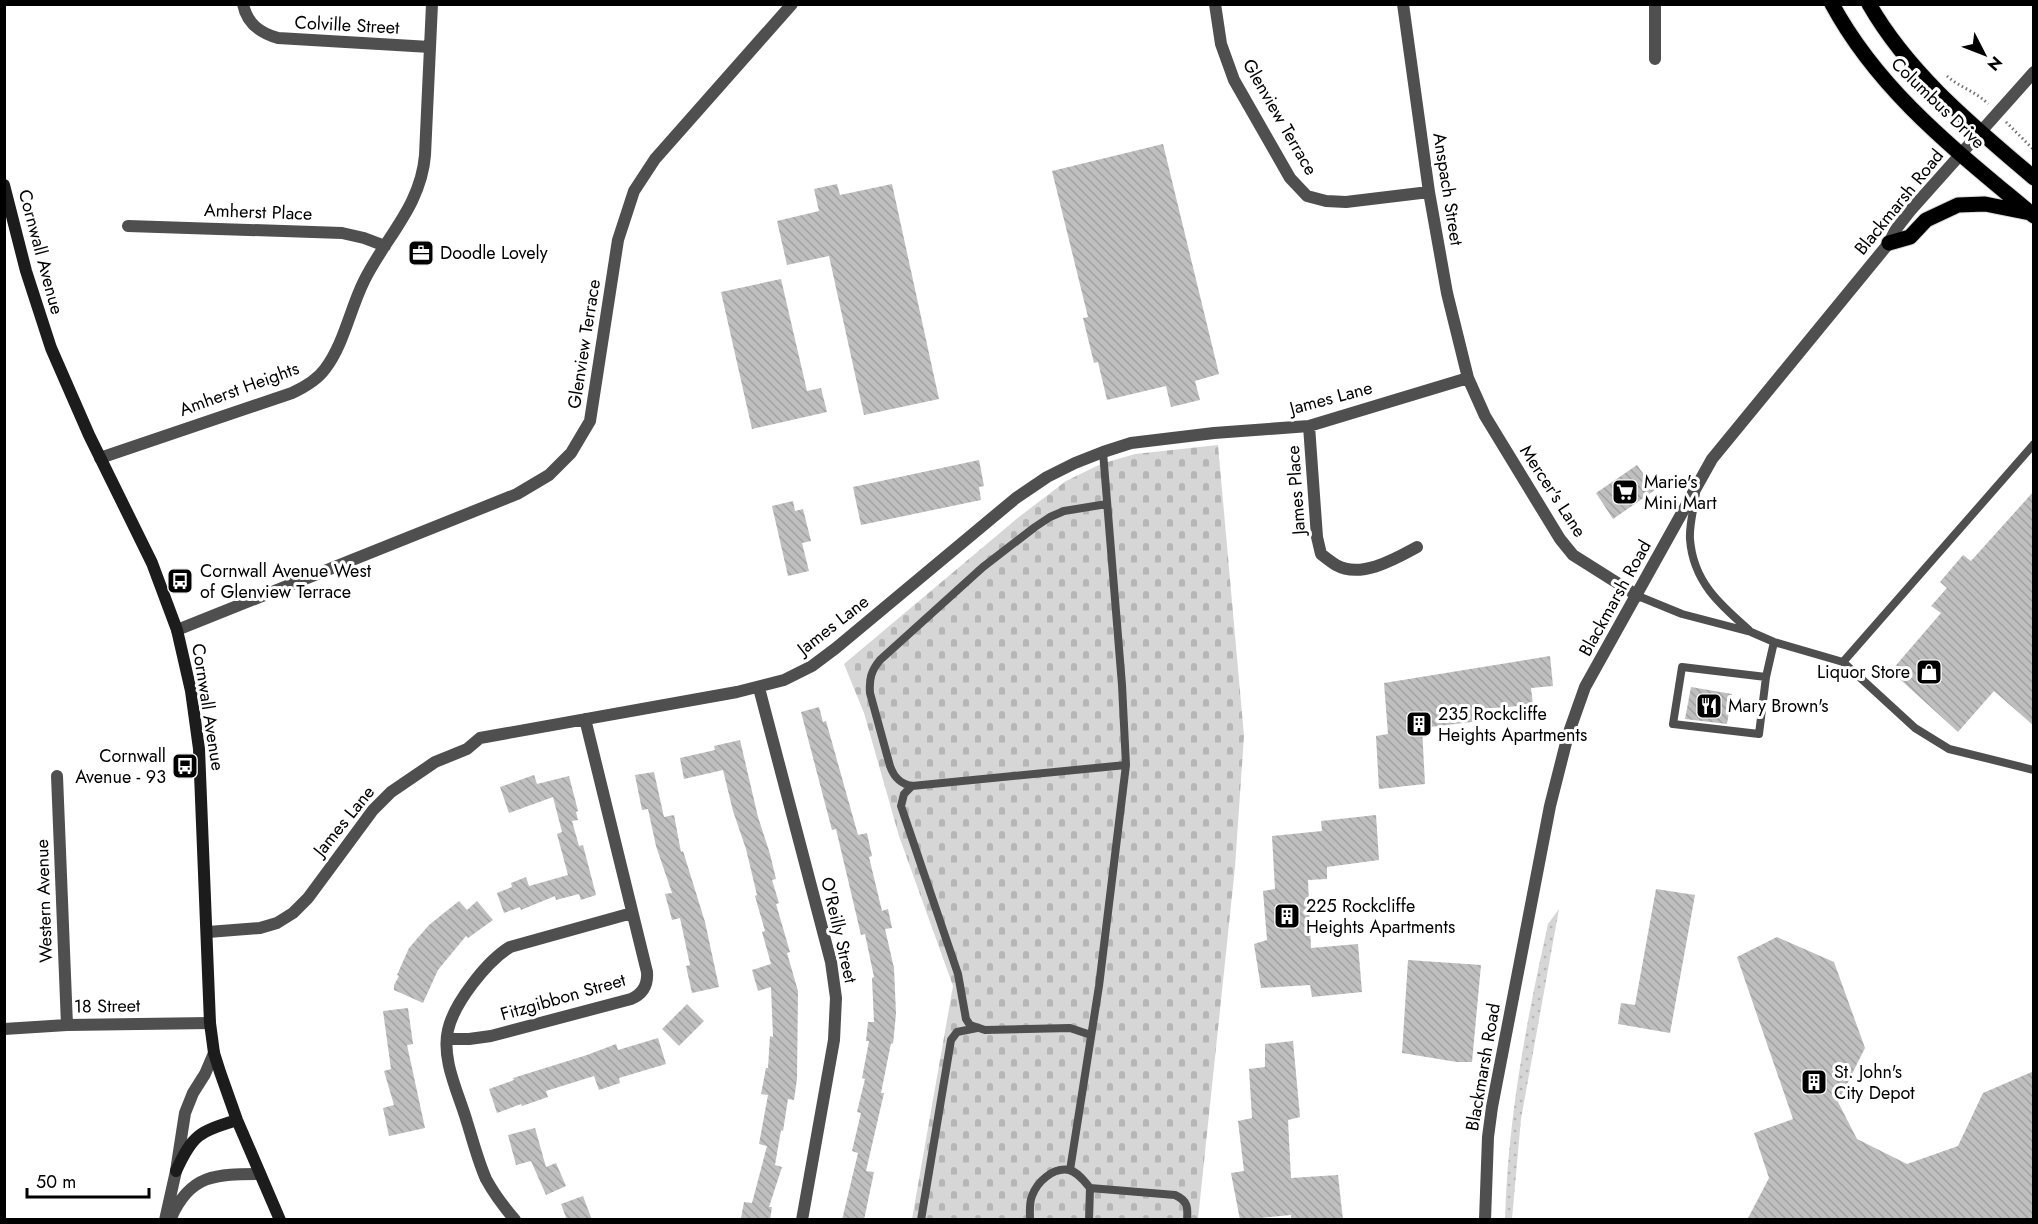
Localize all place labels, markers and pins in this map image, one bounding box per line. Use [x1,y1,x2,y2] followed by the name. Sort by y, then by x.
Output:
[406,238,436,268] office icon: Doodle Lovely
[440,240,548,266] place label: Doodle Lovely
[1644,469,1717,516] place label: Marie's Mini Mart
[1610,477,1640,507] supermarket icon: Marie's Mini Mart
[200,558,372,605] place label: Cornwall Avenue West of Glenview Terrace
[165,566,195,596] bus stop icon: Cornwall Avenue West of Glenview Terrace
[1914,657,1944,687] shop icon: Liquor Store
[1817,659,1910,685] place label: Liquor Store
[1694,691,1724,721] restaurant icon: Mary Brown's
[1728,693,1829,719] place label: Mary Brown's
[1438,701,1587,748] place label: 235 Rockcliffe Heights Apartments
[1404,709,1434,739] building icon: 235 Rockcliffe Heights Apartments
[75,743,166,790] place label: Cornwall Avenue - 93
[170,751,200,781] bus stop icon: Cornwall Avenue - 93
[1306,893,1455,940] place label: 225 Rockcliffe Heights Apartments
[1272,901,1302,931] building icon: 225 Rockcliffe Heights Apartments
[1834,1059,1915,1106] place label: St. John's City Depot
[1799,1067,1829,1097] building icon: St. John's City Depot

